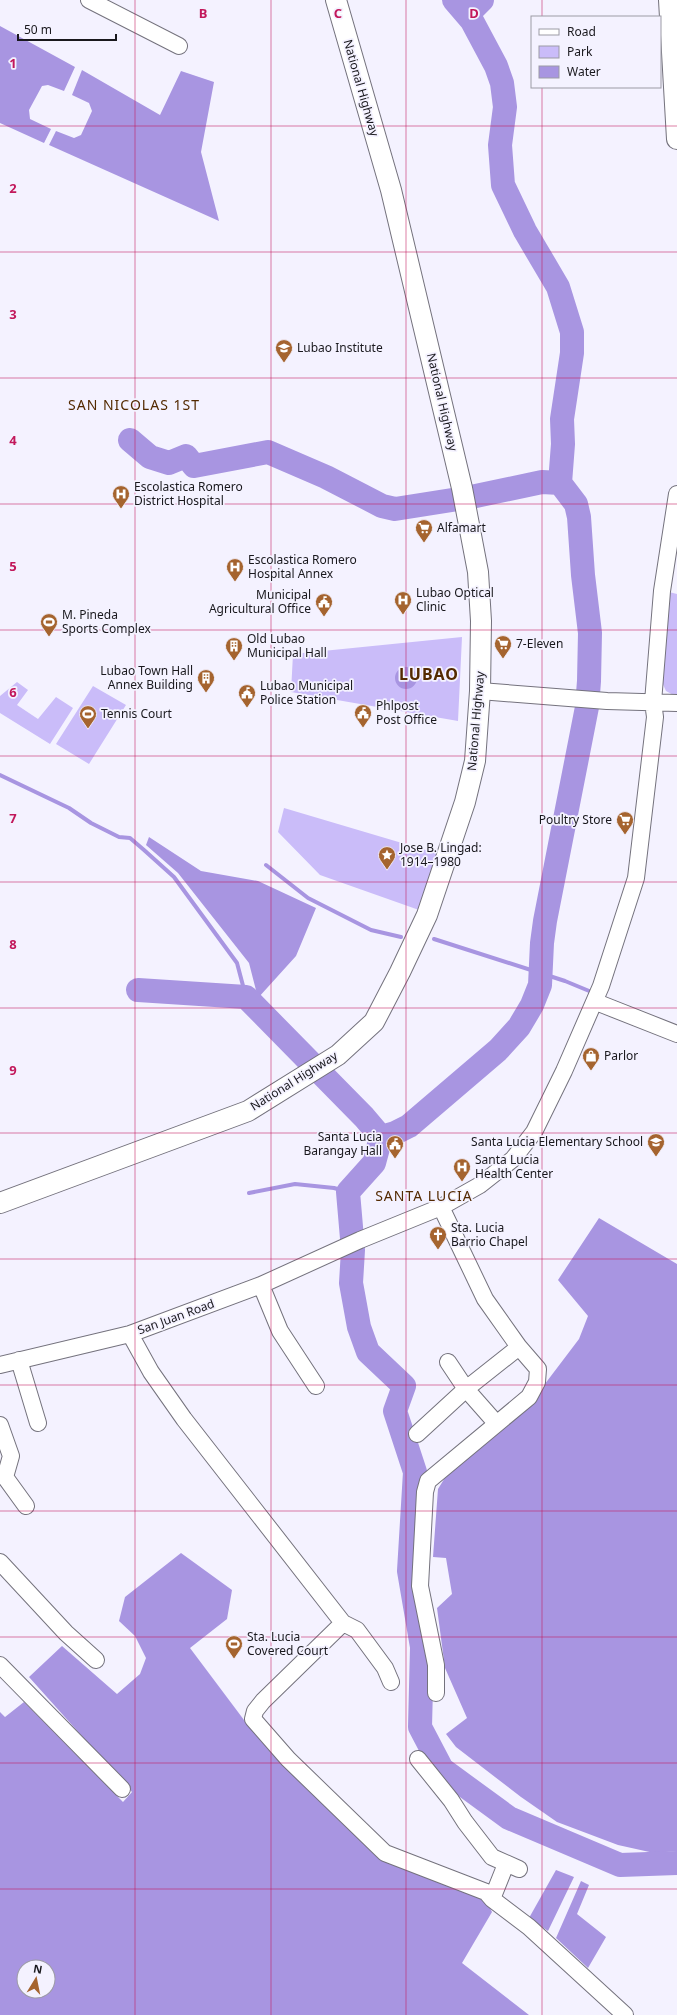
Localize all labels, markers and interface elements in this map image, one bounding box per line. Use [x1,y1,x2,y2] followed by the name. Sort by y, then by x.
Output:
[199,4,207,22] text: B
[334,4,342,22] text: C
[469,4,479,22] text: D
[18,16,116,42] scale bar
[531,16,661,88] legend
[24,21,52,38] text: 50 m
[567,23,596,40] text: Road
[340,37,384,139] street label: National Highway
[567,43,593,60] text: Park
[9,54,17,72] text: 1
[567,63,601,80] text: Water
[9,179,17,197] text: 2
[9,305,17,323] text: 3
[274,338,294,363] school or university icon: Lubao Institute
[297,339,383,356] place label: Lubao Institute
[423,351,462,453] street label: National Highway
[68,395,200,414] district label: SAN NICOLAS 1ST
[9,431,17,449] text: 4
[134,478,243,509] place label: Escolastica Romero District Hospital
[111,484,131,509] hospital icon: Escolastica Romero District Hospital
[414,518,434,543] supermarket icon: Alfamart
[437,519,487,536] place label: Alfamart
[248,551,357,582] place label: Escolastica Romero Hospital Annex
[9,557,17,575] text: 5
[225,557,245,582] hospital icon: Escolastica Romero Hospital Annex
[416,584,494,615] place label: Lubao Optical Clinic
[209,586,311,617] place label: Municipal Agricultural Office
[393,590,413,615] hospital icon: Lubao Optical Clinic
[314,592,334,617] public building icon: Municipal Agricultural Office
[62,606,151,637] place label: M. Pineda Sports Complex
[39,612,59,637] sports icon: M. Pineda Sports Complex
[247,630,327,661] place label: Old Lubao Municipal Hall
[493,634,513,659] supermarket icon: 7-Eleven
[516,635,563,652] place label: 7-Eleven
[224,636,244,661] building icon: Old Lubao Municipal Hall
[100,662,193,693] place label: Lubao Town Hall Annex Building
[399,663,459,685] district label: LUBAO
[196,668,216,693] building icon: Lubao Town Hall Annex Building
[463,670,488,771] street label: National Highway
[260,677,353,708] place label: Lubao Municipal Police Station
[9,683,17,701] text: 6
[237,683,257,708] public building icon: Lubao Municipal Police Station
[376,697,437,728] place label: Phlpost Post Office
[353,703,373,728] public building icon: Phlpost Post Office
[78,704,98,729] sports icon: Tennis Court
[101,705,173,722] place label: Tennis Court
[9,809,17,827] text: 7
[615,810,635,835] supermarket icon: Poultry Store
[539,811,612,828] place label: Poultry Store
[399,839,482,870] place label: Jose B. Lingad: 1914–1980
[377,845,397,870] place icon: Jose B. Lingad: 1914–1980
[9,935,17,953] text: 8
[247,1046,341,1114] street label: National Highway
[581,1046,601,1071] shop icon: Parlor
[604,1047,638,1064] place label: Parlor
[9,1061,17,1079] text: 9
[303,1128,382,1159] place label: Santa Lucia Barangay Hall
[646,1132,666,1157] school or university icon: Santa Lucia Elementary School
[471,1133,643,1150] place label: Santa Lucia Elementary School
[385,1134,405,1159] public building icon: Santa Lucia Barangay Hall
[475,1151,553,1182] place label: Santa Lucia Health Center
[452,1157,472,1182] hospital icon: Santa Lucia Health Center
[375,1186,473,1205] district label: SANTA LUCIA
[451,1219,528,1250] place label: Sta. Lucia Barrio Chapel
[428,1225,448,1250] church icon: Sta. Lucia Barrio Chapel
[135,1295,217,1338] street label: San Juan Road
[247,1628,329,1659] place label: Sta. Lucia Covered Court
[224,1634,244,1659] sports icon: Sta. Lucia Covered Court
[16,1959,56,1999] north arrow
[32,1960,44,1977] text: N

